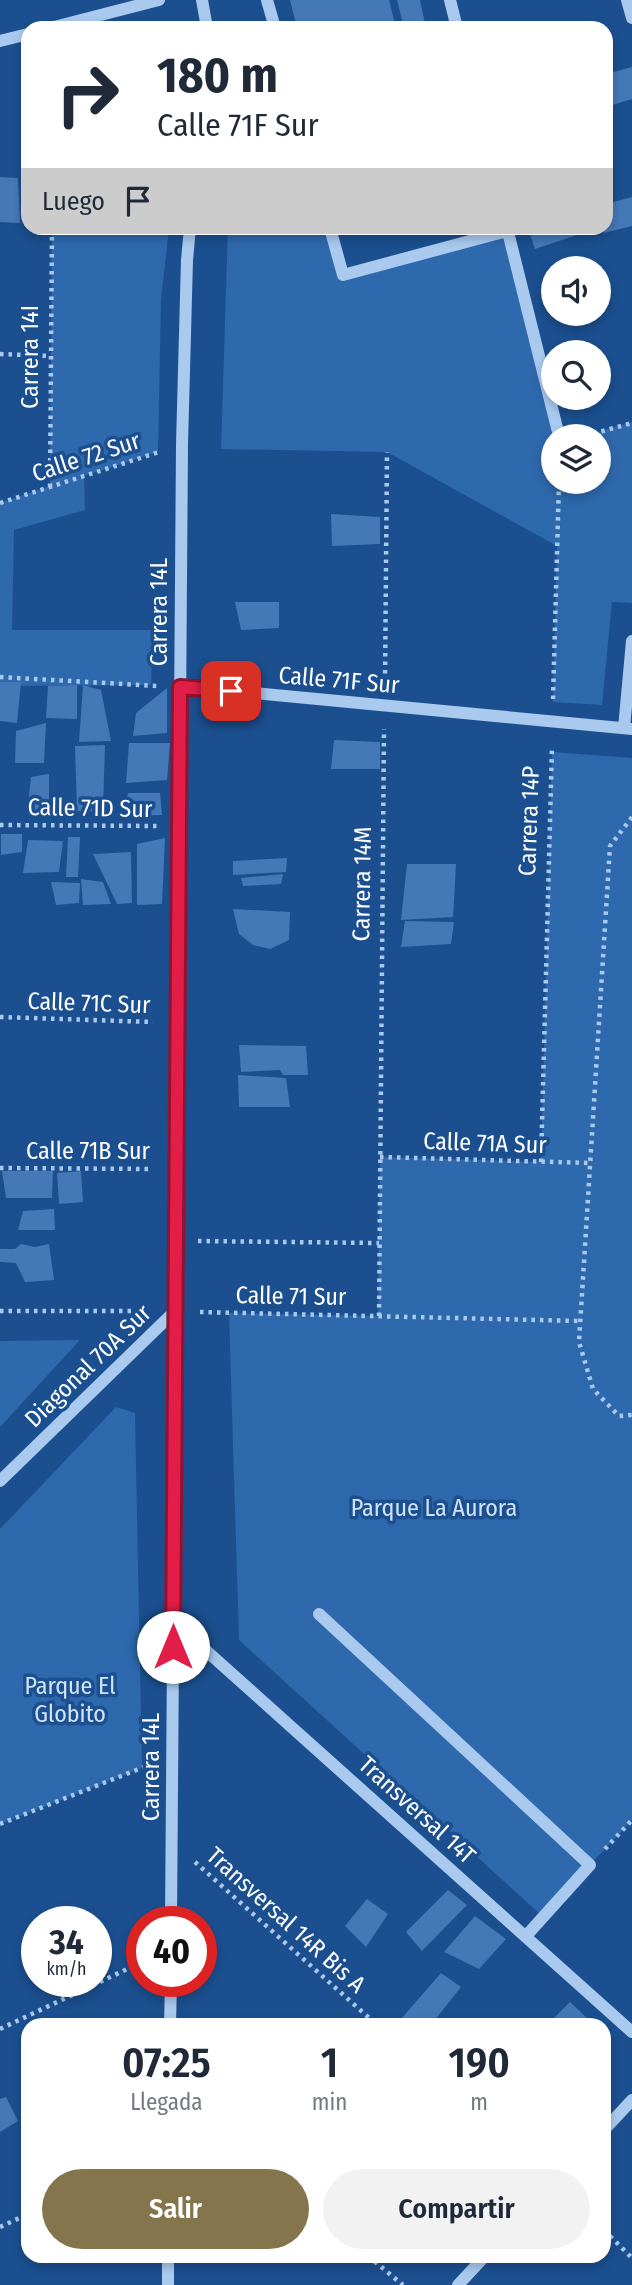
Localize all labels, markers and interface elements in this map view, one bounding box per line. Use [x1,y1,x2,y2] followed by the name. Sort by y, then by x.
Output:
[157,46,278,105] text: 180 m
[42,49,133,140] icon: right
[157,106,319,144] text: Calle 71F Sur
[119,182,157,220] icon: arrive
[42,186,105,217] text: Luego
[541,256,611,494] map controls
[541,256,611,326] button: sound
[16,305,44,409] street label: Carrera 14I
[541,340,611,410] button: search
[541,424,611,494] button: layers
[28,426,144,488] street label: Calle 72 Sur
[145,557,173,666] street label: Carrera 14L
[201,661,261,721] pin
[277,661,401,699] street label: Calle 71F Sur
[212,672,250,710] icon: arrive
[513,765,545,877] street label: Carrera 14P
[27,793,153,823] street label: Calle 71D Sur
[347,826,377,942] street label: Carrera 14M
[27,987,152,1019] street label: Calle 71C Sur
[423,1127,548,1159] street label: Calle 71A Sur
[26,1137,151,1165] street label: Calle 71B Sur
[235,1281,347,1311] street label: Calle 71 Sur
[19,1298,157,1433] street label: Diagonal 70A Sur
[351,1494,517,1522] park label: Parque La Aurora
[136,1610,210,1684] position arrow
[24,1672,116,1728] park label: Parque El Globito
[137,1712,165,1821] street label: Carrera 14L
[353,1750,481,1870] street label: Transversal 14T
[201,1841,371,1999] street label: Transversal 14R Bis A
[126,1906,217,1997] speed limit sign: 40
[49,1921,84,1963] text: 34
[46,1958,87,1980] text: km/h
[122,2038,211,2088] text: 07:25
[321,2038,338,2088] text: 1
[448,2038,510,2088] text: 190
[130,2088,203,2116] text: Llegada
[312,2088,347,2116] text: min
[470,2088,488,2116] text: m
[42,2169,309,2249] button: Salir
[323,2169,590,2249] button: Compartir

